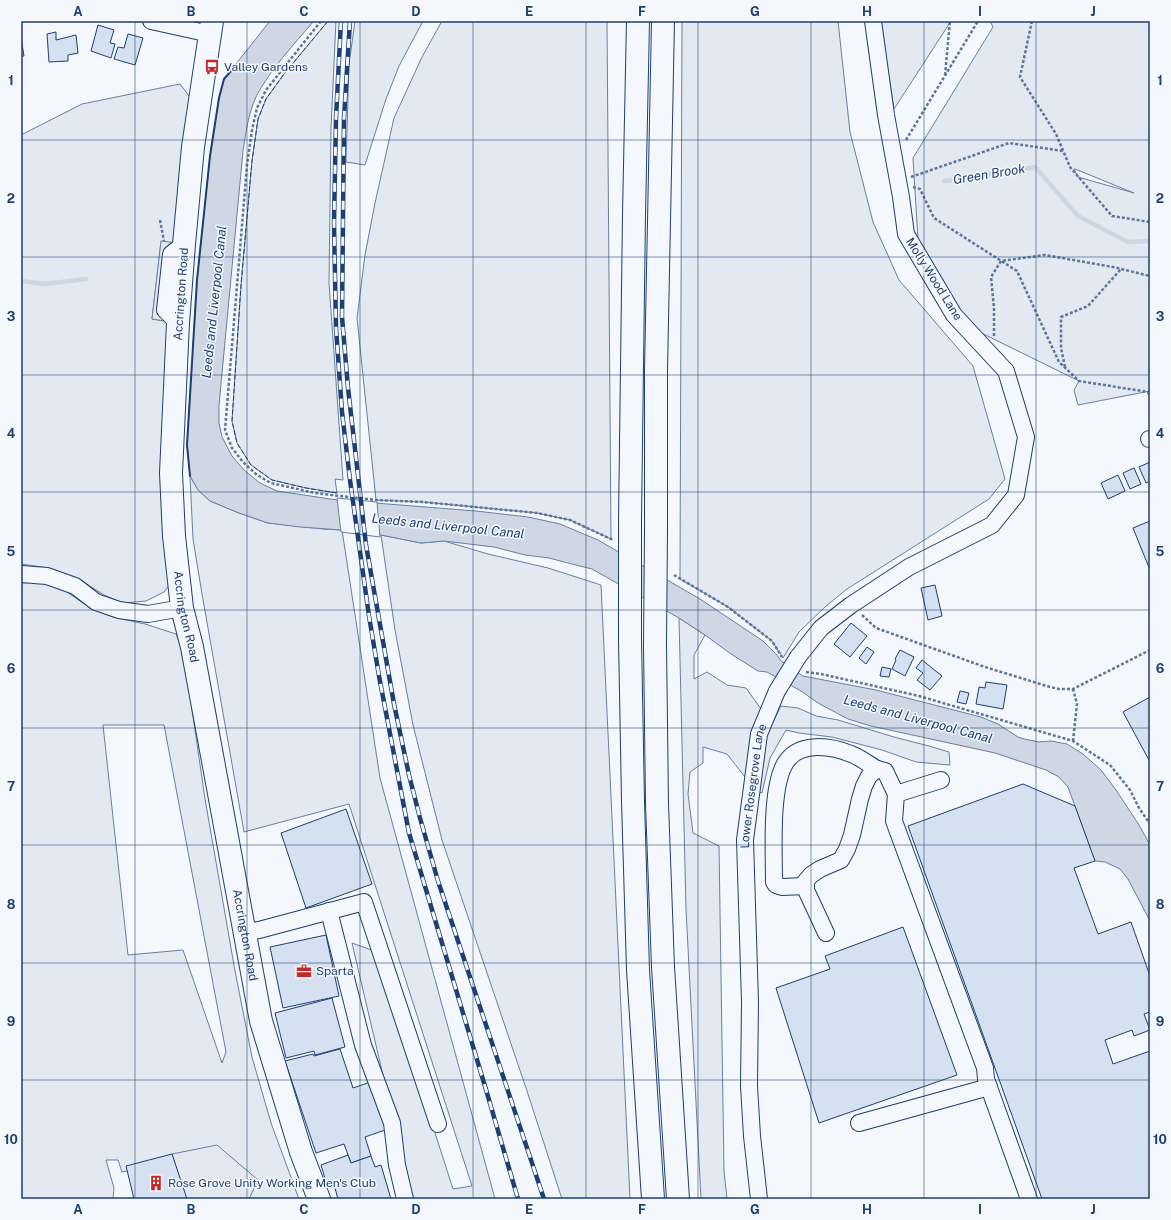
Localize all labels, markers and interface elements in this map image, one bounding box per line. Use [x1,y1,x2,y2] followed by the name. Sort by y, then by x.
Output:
[73,4,83,19] text: A
[187,4,196,19] text: B
[299,4,309,19] text: C
[411,4,421,19] text: D
[525,4,533,19] text: E
[638,4,646,19] text: F
[750,4,760,19] text: G
[862,4,872,19] text: H
[978,4,982,19] text: I
[1090,4,1096,19] text: J
[203,58,221,76] bus stop icon: Valley Gardens
[224,60,308,74] place label: Valley Gardens
[8,73,14,88] text: 1
[1157,73,1163,88] text: 1
[952,161,1026,187] water label: Green Brook
[7,191,15,206] text: 2
[1156,191,1164,206] text: 2
[199,225,229,379] water label: Leeds and Liverpool Canal
[903,235,965,323] street label: Molly Wood Lane
[171,247,191,341] street label: Accrington Road
[7,309,16,324] text: 3
[1156,309,1165,324] text: 3
[7,426,16,441] text: 4
[1156,426,1165,441] text: 4
[371,511,525,541] water label: Leeds and Liverpool Canal
[7,544,16,559] text: 5
[1156,544,1165,559] text: 5
[171,570,202,664] street label: Accrington Road
[7,661,16,676] text: 6
[1156,661,1165,676] text: 6
[842,692,994,746] water label: Leeds and Liverpool Canal
[738,721,770,849] street label: Lower Rosegrove Lane
[7,779,15,794] text: 7
[1156,779,1164,794] text: 7
[230,888,260,982] street label: Accrington Road
[7,897,16,912] text: 8
[1156,897,1165,912] text: 8
[295,962,313,980] office icon: Sparta
[316,964,354,978] place label: Sparta
[7,1014,15,1029] text: 9
[1156,1014,1164,1029] text: 9
[4,1132,18,1147] text: 10
[1153,1132,1167,1147] text: 10
[147,1174,165,1192] building icon: Rose Grove Unity Working Men's Club
[168,1176,376,1190] place label: Rose Grove Unity Working Men's Club
[73,1202,83,1217] text: A
[187,1202,196,1217] text: B
[299,1202,309,1217] text: C
[411,1202,421,1217] text: D
[525,1202,533,1217] text: E
[638,1202,646,1217] text: F
[750,1202,760,1217] text: G
[862,1202,872,1217] text: H
[978,1202,982,1217] text: I
[1090,1202,1096,1217] text: J

